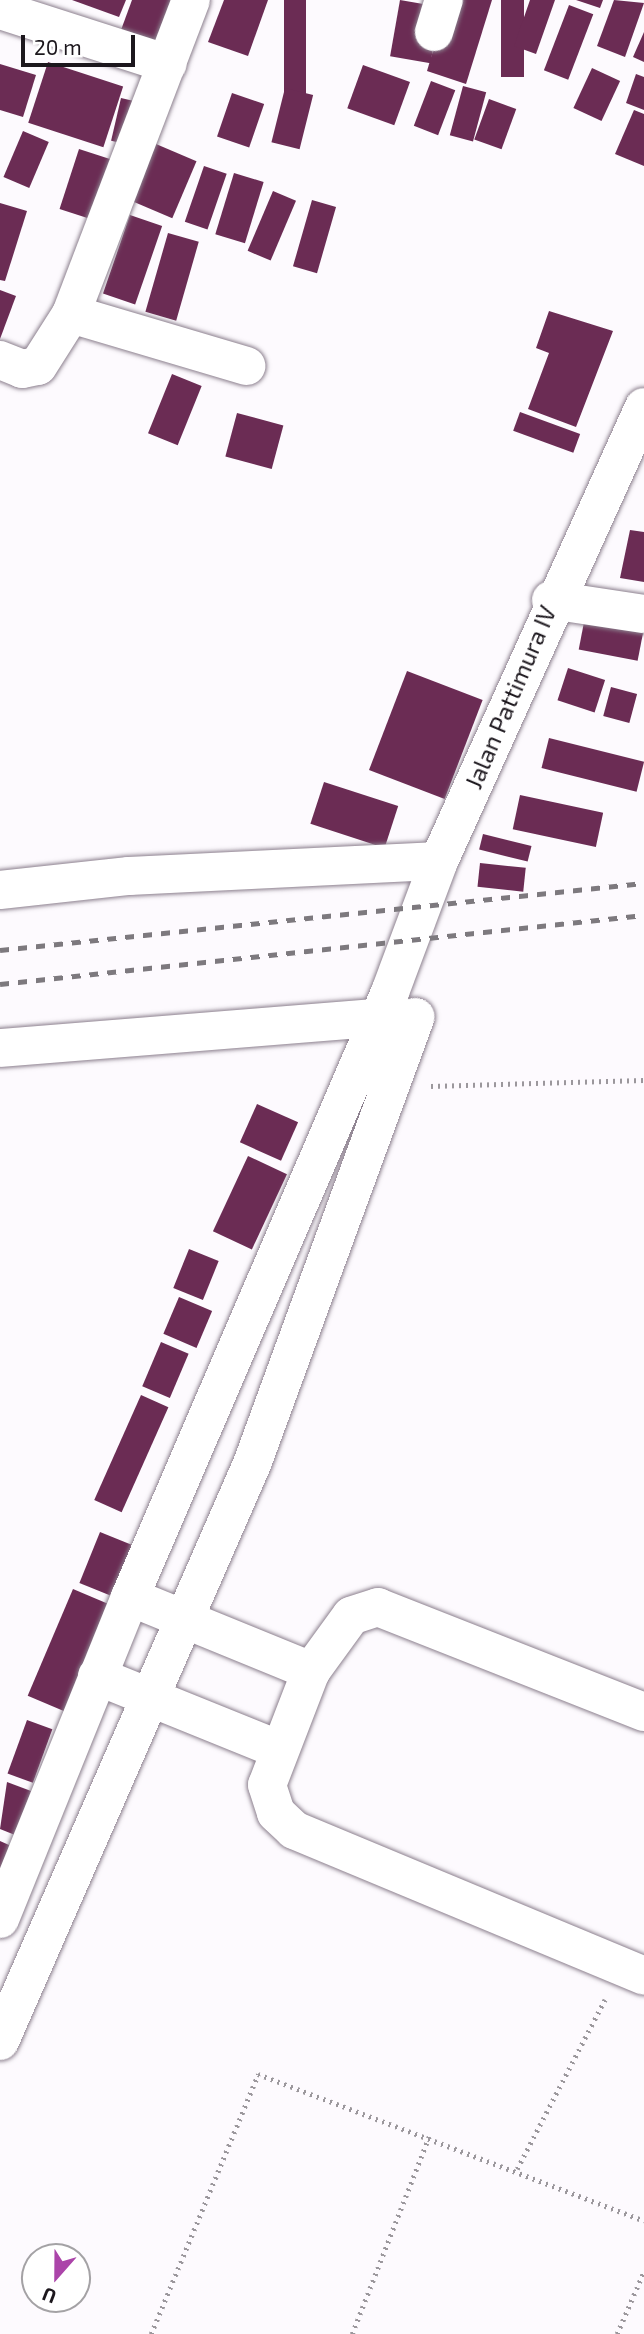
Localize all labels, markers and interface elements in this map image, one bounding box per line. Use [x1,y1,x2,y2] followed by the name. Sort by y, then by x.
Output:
[24,21,138,65] scale bar
[34,34,82,59] text: 20 m
[458,601,562,793] street label: Jalan Pattimura IV
[21,2243,91,2313] north arrow
[39,2283,59,2309] text: U

